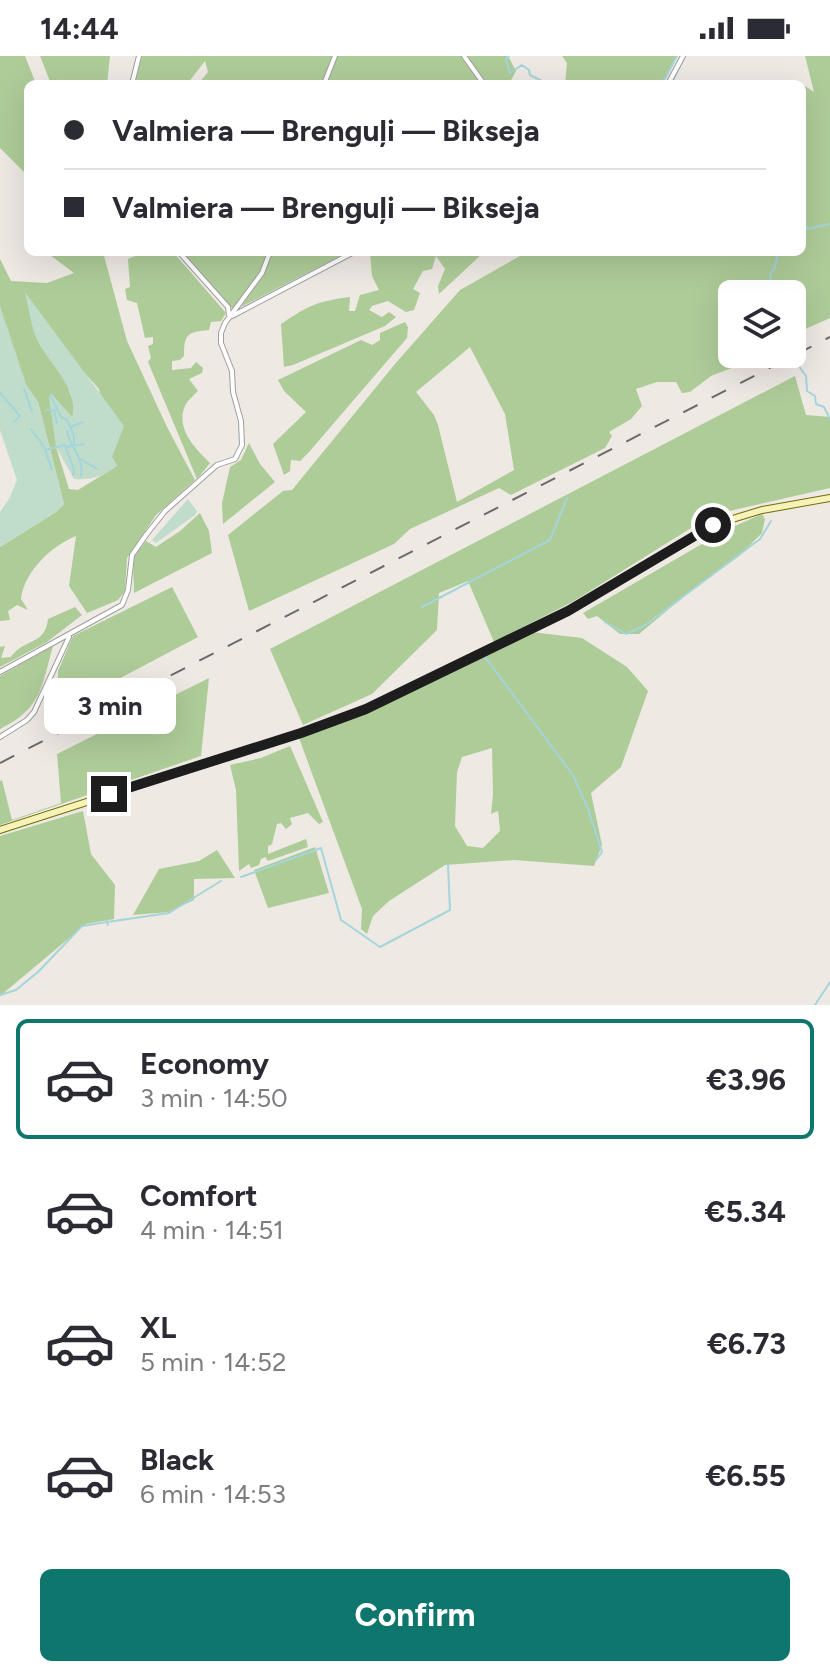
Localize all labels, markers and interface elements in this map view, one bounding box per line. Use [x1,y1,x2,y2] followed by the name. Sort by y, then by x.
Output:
[40,10,119,47] text: 14:44
[112,112,540,149] text: Valmiera — Brenguļi — Bikseja
[112,189,540,226] text: Valmiera — Brenguļi — Bikseja
[718,280,806,368] map controls
[718,280,806,368] button: layers
[695,507,731,543] route start
[43,678,175,734] callout: 3 min
[78,690,142,722] text: 3 min
[91,776,127,812] route end
[44,1043,116,1115] icon: car
[140,1045,269,1082] text: Economy
[706,1061,786,1098] text: €3.96
[140,1082,288,1114] text: 3 min · 14:50
[44,1175,116,1247] icon: car
[140,1177,258,1214] text: Comfort
[705,1193,786,1230] text: €5.34
[140,1214,284,1246] text: 4 min · 14:51
[44,1307,116,1379] icon: car
[140,1309,176,1346] text: XL
[707,1325,786,1362] text: €6.73
[140,1346,286,1378] text: 5 min · 14:52
[44,1439,116,1511] icon: car
[140,1441,214,1478] text: Black
[705,1457,786,1494] text: €6.55
[140,1478,286,1510] text: 6 min · 14:53
[40,1569,790,1661] button: Confirm

